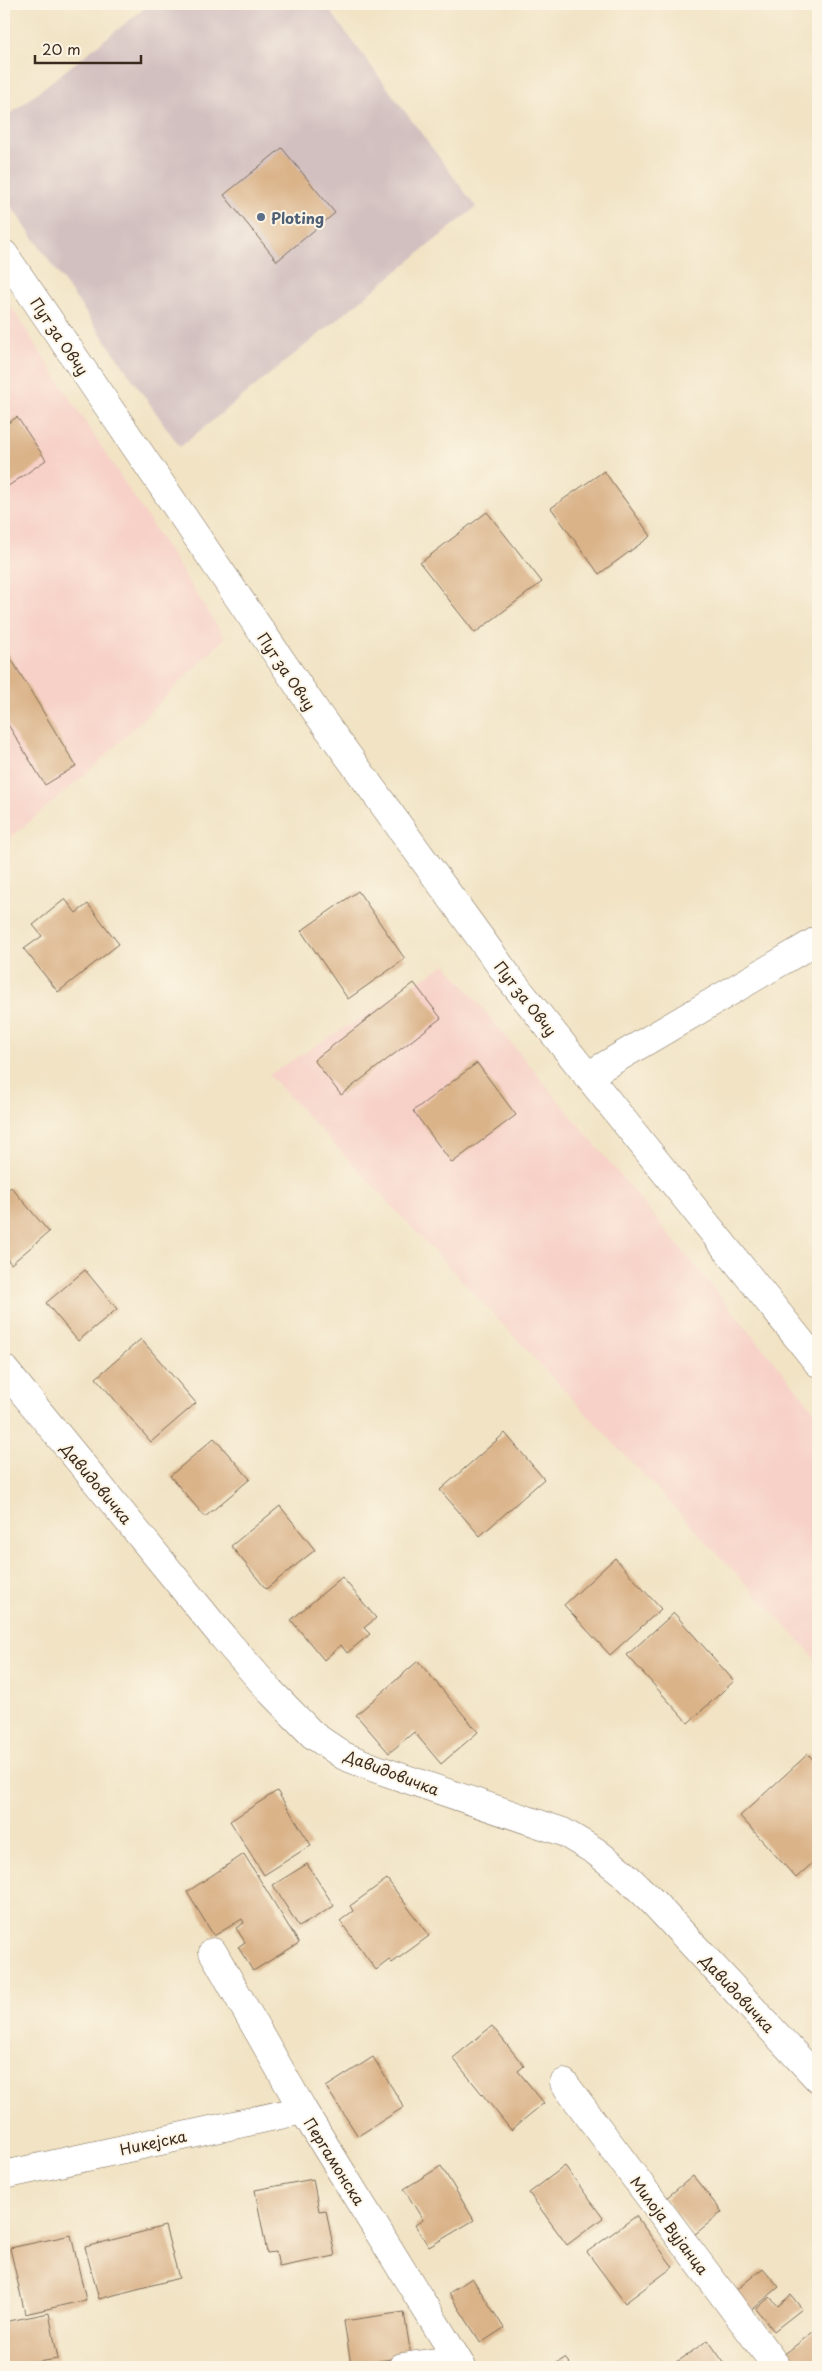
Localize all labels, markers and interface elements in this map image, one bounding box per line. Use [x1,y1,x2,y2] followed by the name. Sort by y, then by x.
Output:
[35,32,141,64] scale bar
[42,37,81,60] text: 20 m
[271,206,324,229] place label: Ploting
[255,211,267,223] marker: Ploting
[25,292,95,380] street label: Пут за Овчу
[252,627,322,715] street label: Пут за Овчу
[489,956,563,1040] street label: Пут за Овчу
[55,1437,138,1529] street label: Давидовичка
[340,1743,443,1801] street label: Давидовичка
[695,1948,781,2038] street label: Давидовичка
[299,2113,372,2210] street label: Пергамонска
[118,2124,189,2160] street label: Никејска
[625,2171,715,2280] street label: Милоја Вујанца

